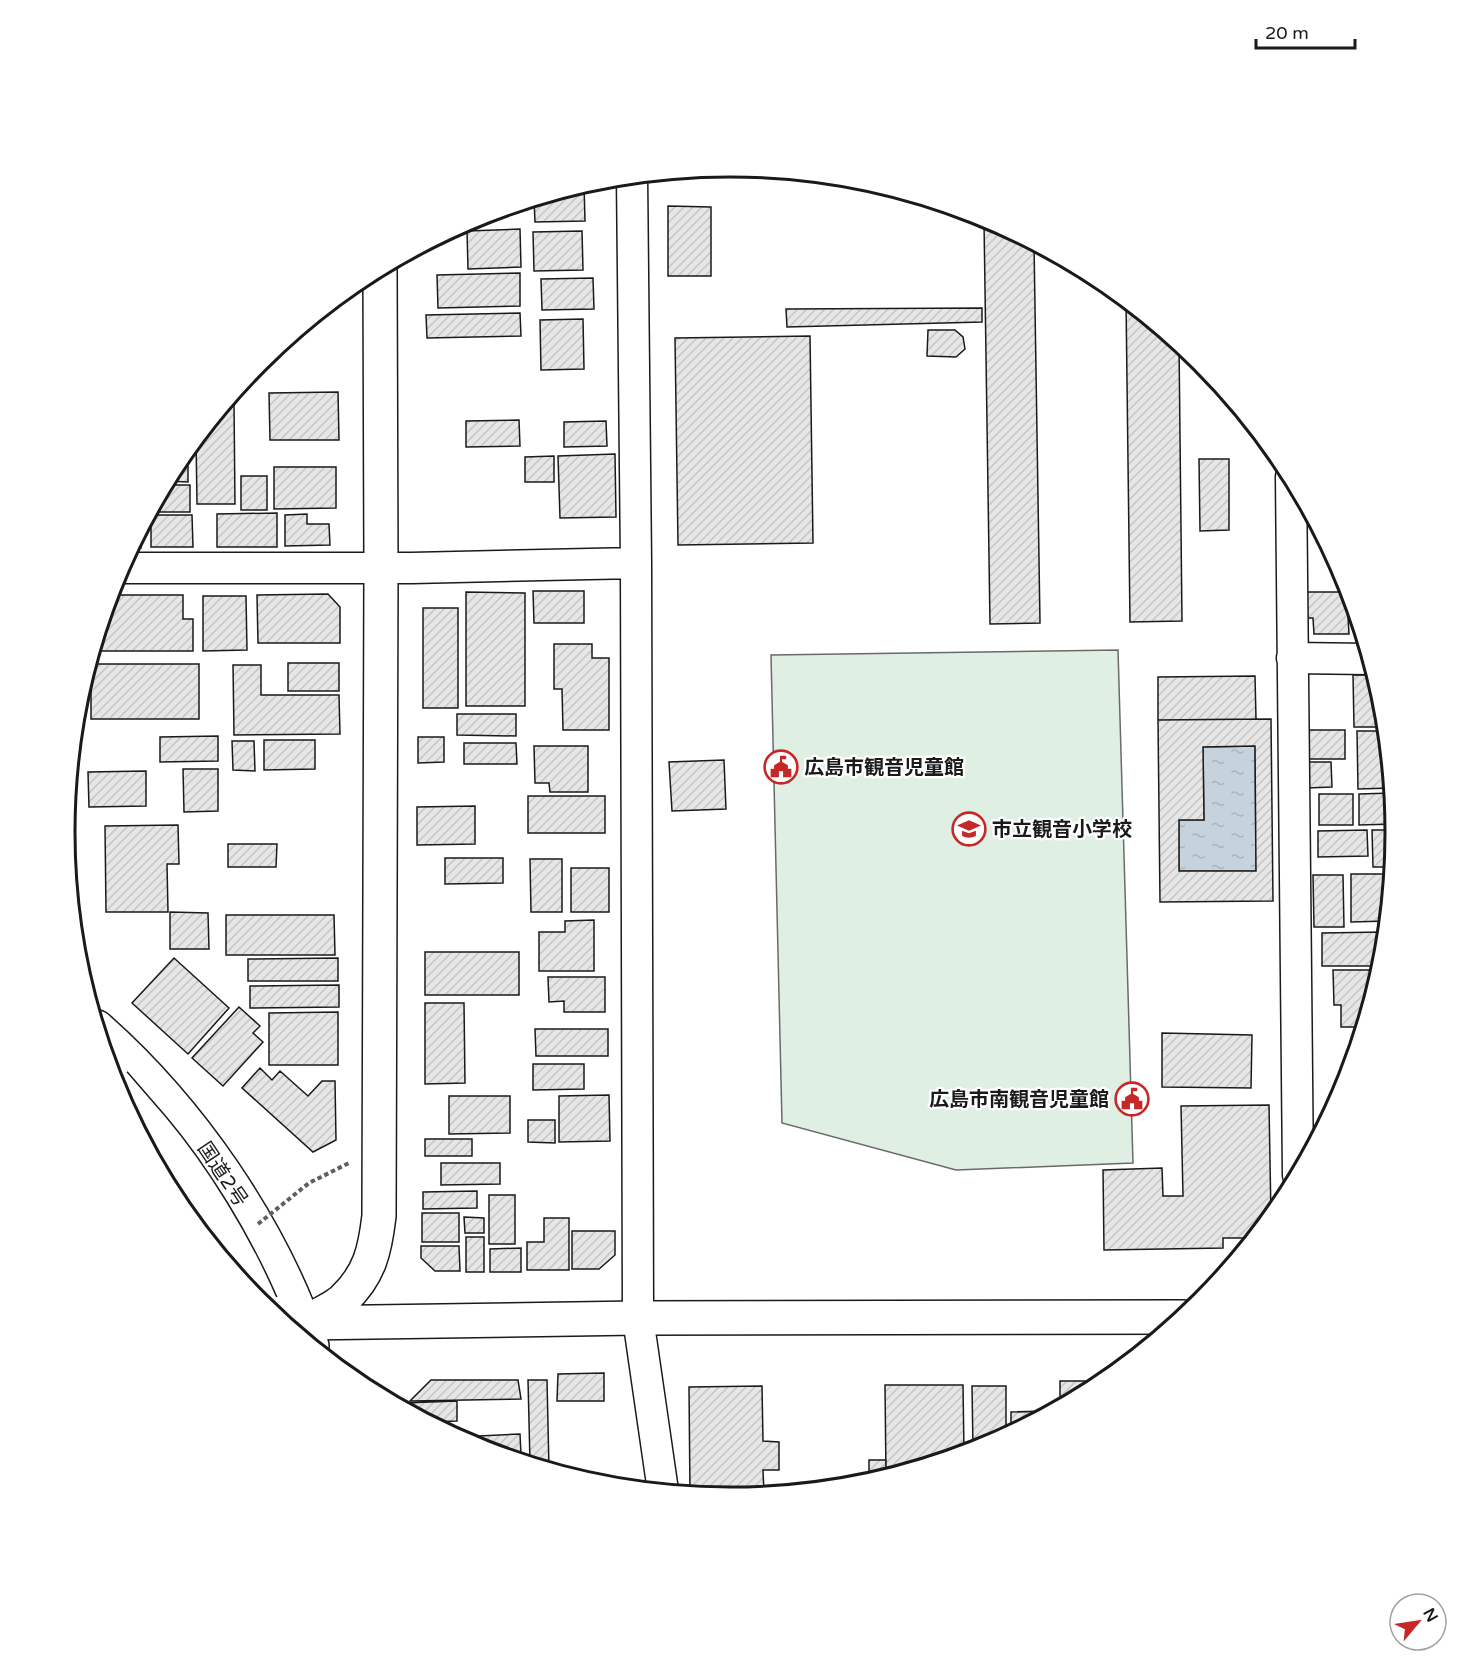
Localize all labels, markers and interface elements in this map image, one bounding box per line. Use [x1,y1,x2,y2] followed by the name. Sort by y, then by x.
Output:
[1256,12,1355,50] scale bar
[1265,22,1309,44] text: 20 m
[763,749,799,785] public building icon: 広島市観音児童館
[804,756,964,780] place label: 広島市観音児童館
[951,811,987,847] school or university icon: 市立観音小学校
[992,818,1132,842] place label: 市立観音小学校
[1114,1081,1150,1117] public building icon: 広島市南観音児童館
[929,1088,1109,1112] place label: 広島市南観音児童館
[192,1138,252,1211] street label: 国道2号
[1388,1592,1448,1652] north arrow
[1418,1605,1442,1626] text: N

